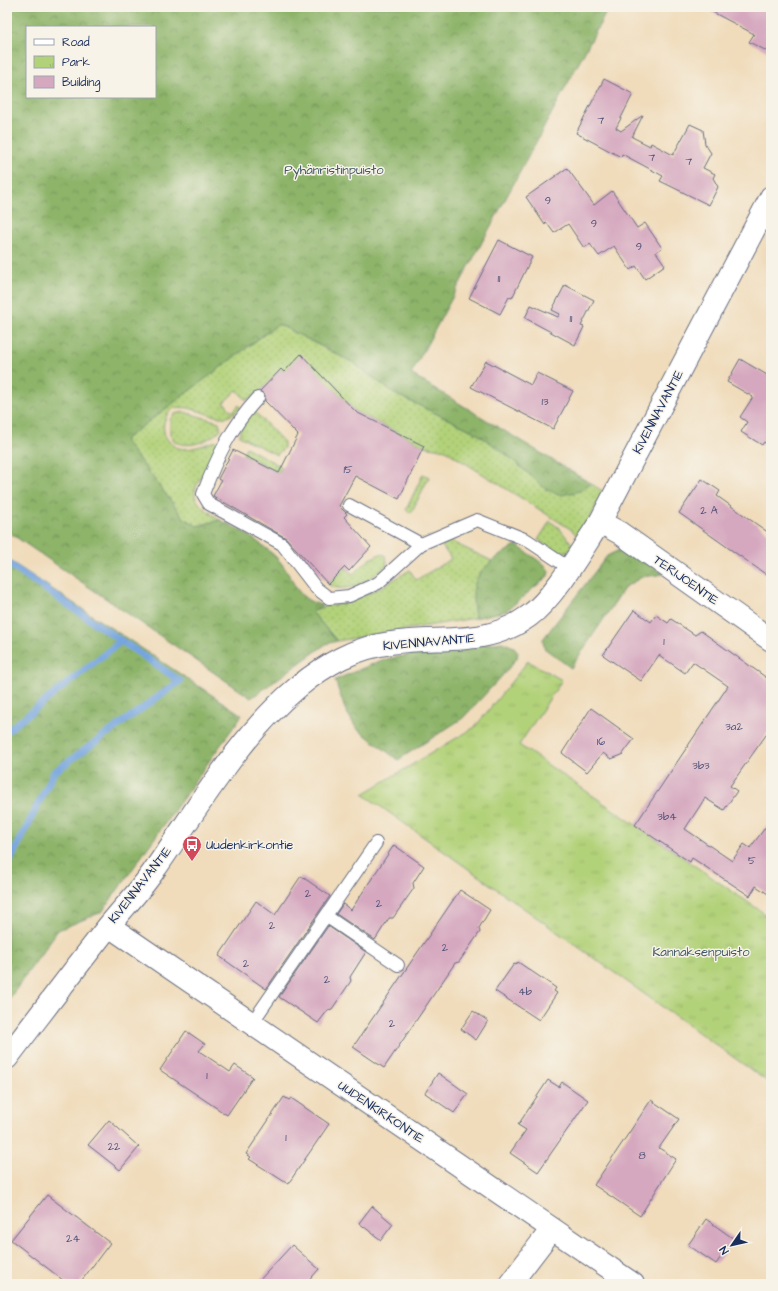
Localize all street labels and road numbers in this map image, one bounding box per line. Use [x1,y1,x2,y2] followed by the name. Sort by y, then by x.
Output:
[628,367,688,457] street label: KIVENNAVANTIE
[650,551,723,609] street label: TERIJOENTIE
[382,629,476,655] street label: KIVENNAVANTIE
[104,843,176,927] street label: KIVENNAVANTIE
[334,1076,428,1148] street label: UUDENKIRKONTIE

